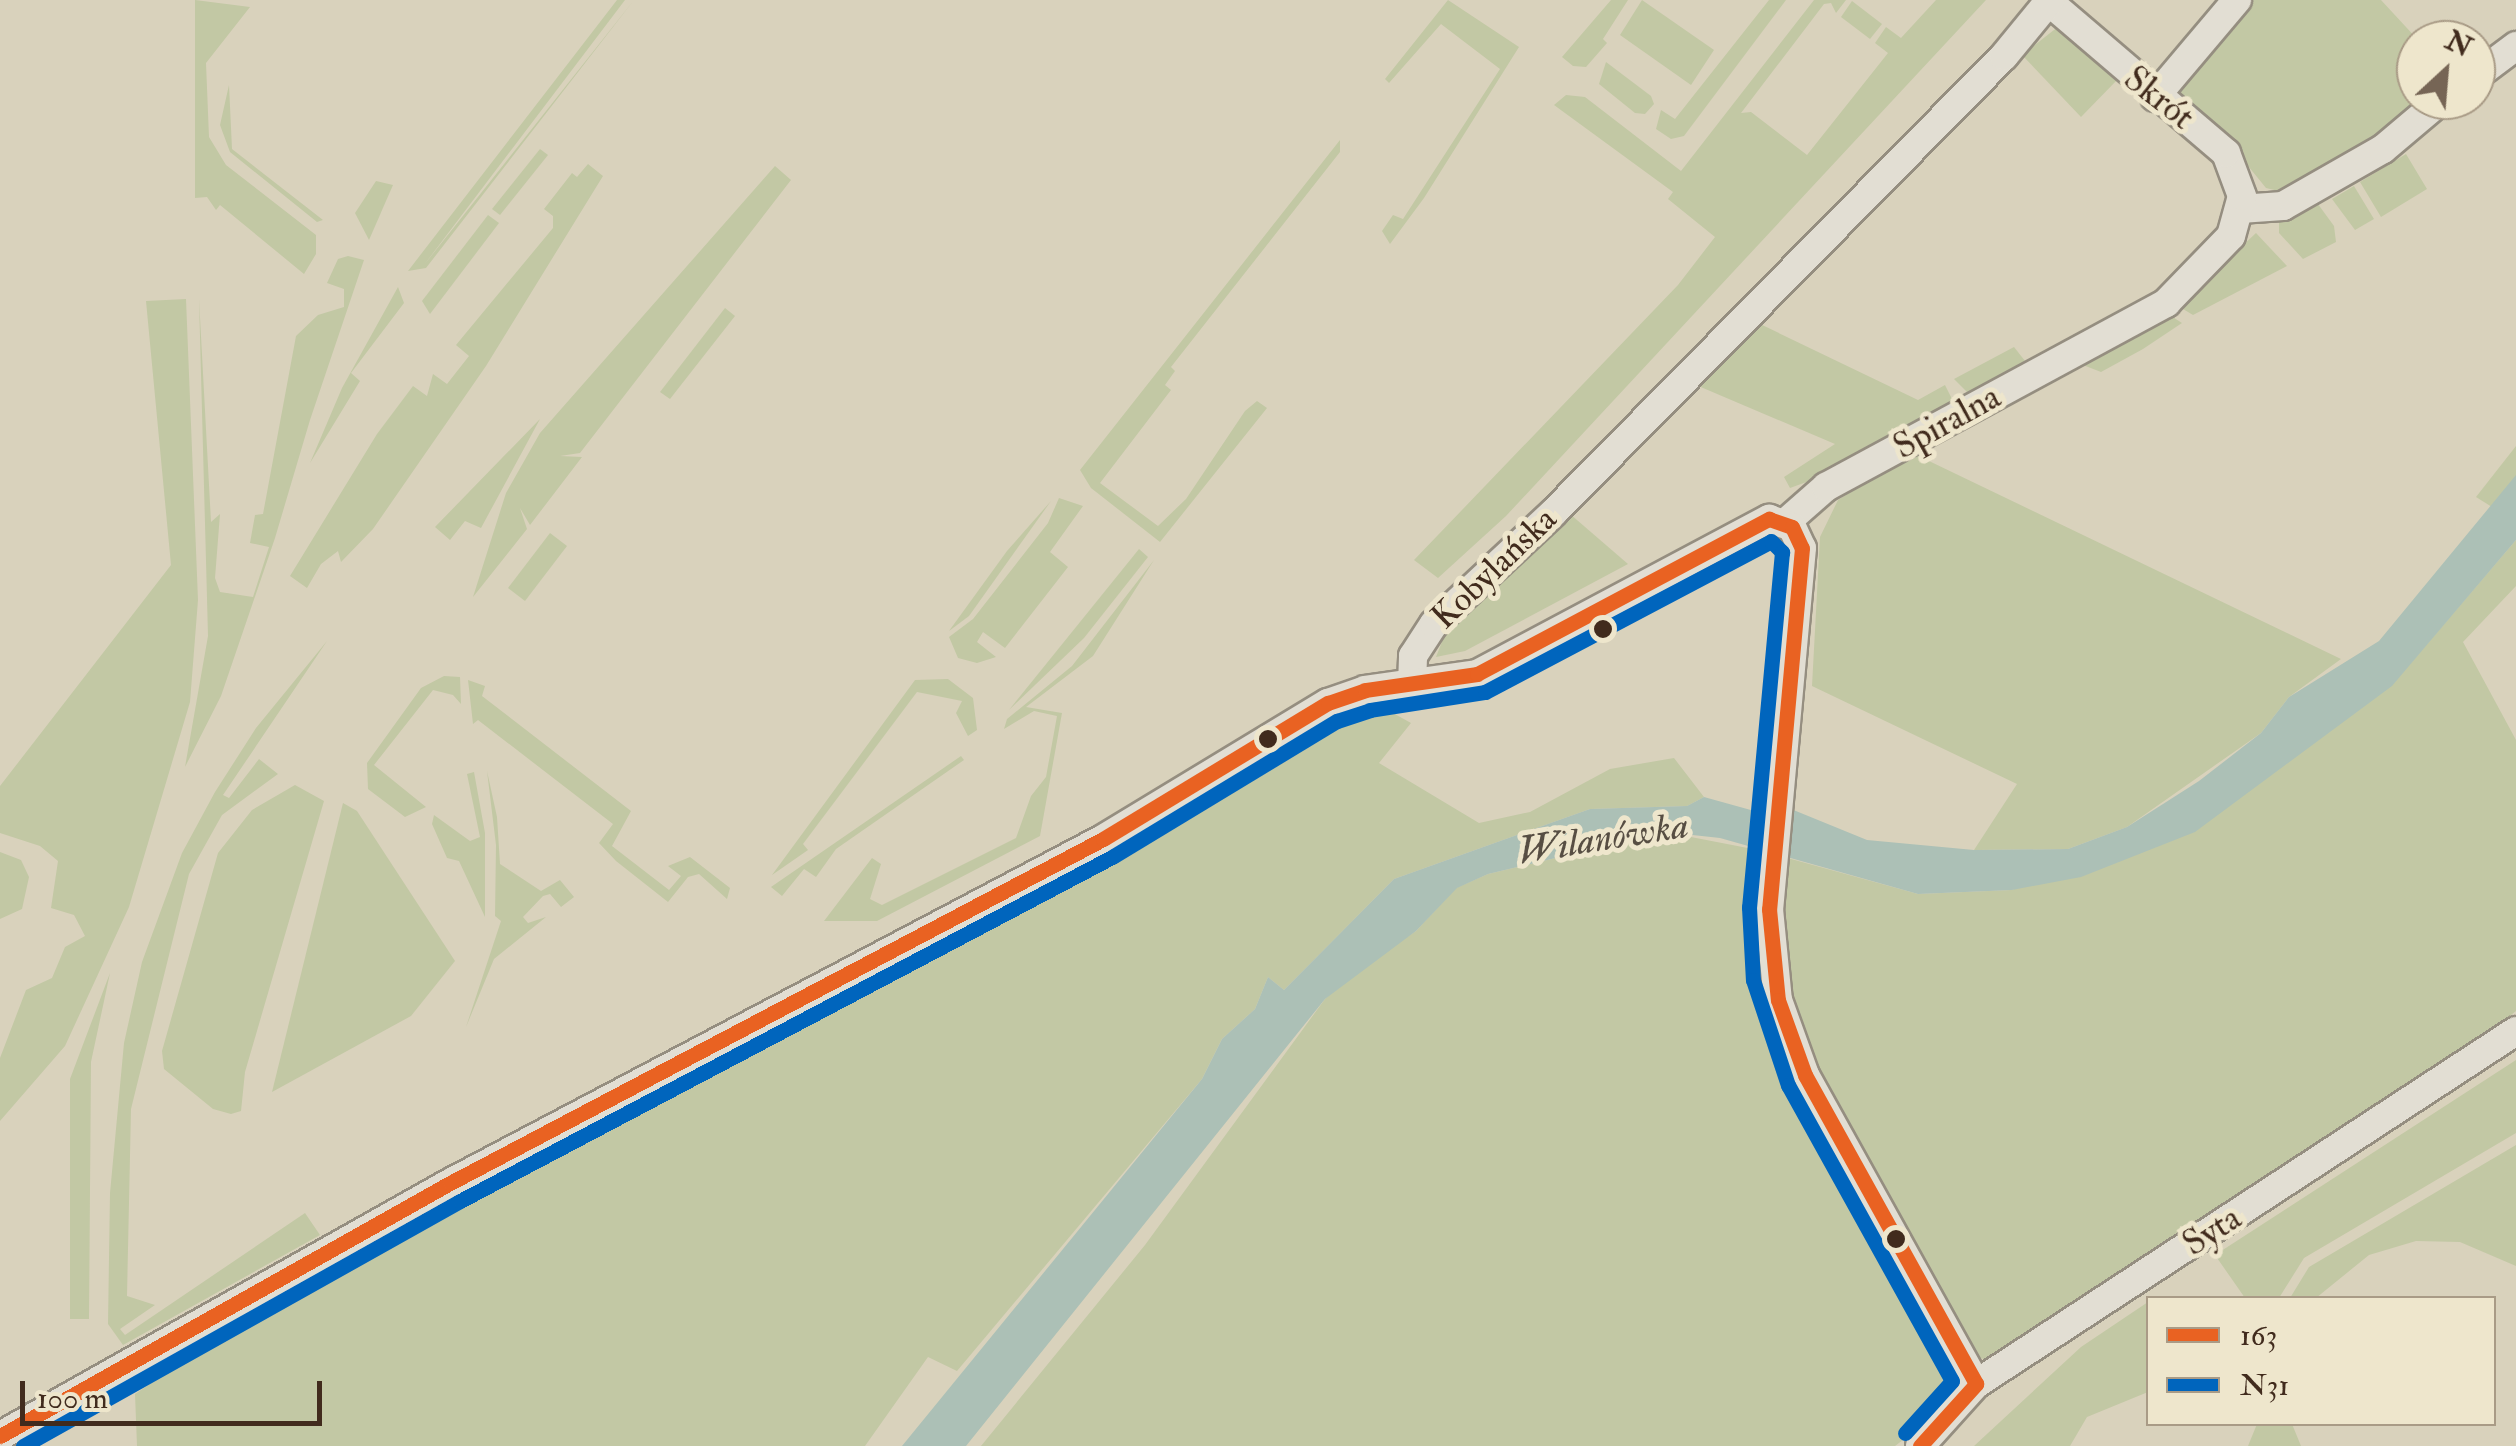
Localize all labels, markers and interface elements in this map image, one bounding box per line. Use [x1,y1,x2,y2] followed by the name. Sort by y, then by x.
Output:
[2396,20,2496,120] north arrow
[2440,23,2477,66] text: N
[2116,58,2202,138] street label: Skrót
[1886,376,2008,468] street label: Spiralna
[1423,498,1565,638] street label: Kobylańska
[1593,619,1613,639] unlabelled marker
[1258,729,1278,749] unlabelled marker
[1514,803,1692,875] water label: Wilanówka
[2175,1197,2249,1265] street label: Syta
[1886,1229,1906,1249] unlabelled marker
[2146,1296,2496,1426] legend
[2240,1317,2277,1354] text: 163
[25,1361,328,1423] scale bar
[2240,1367,2289,1404] text: N31
[37,1380,108,1417] text: 100 m

